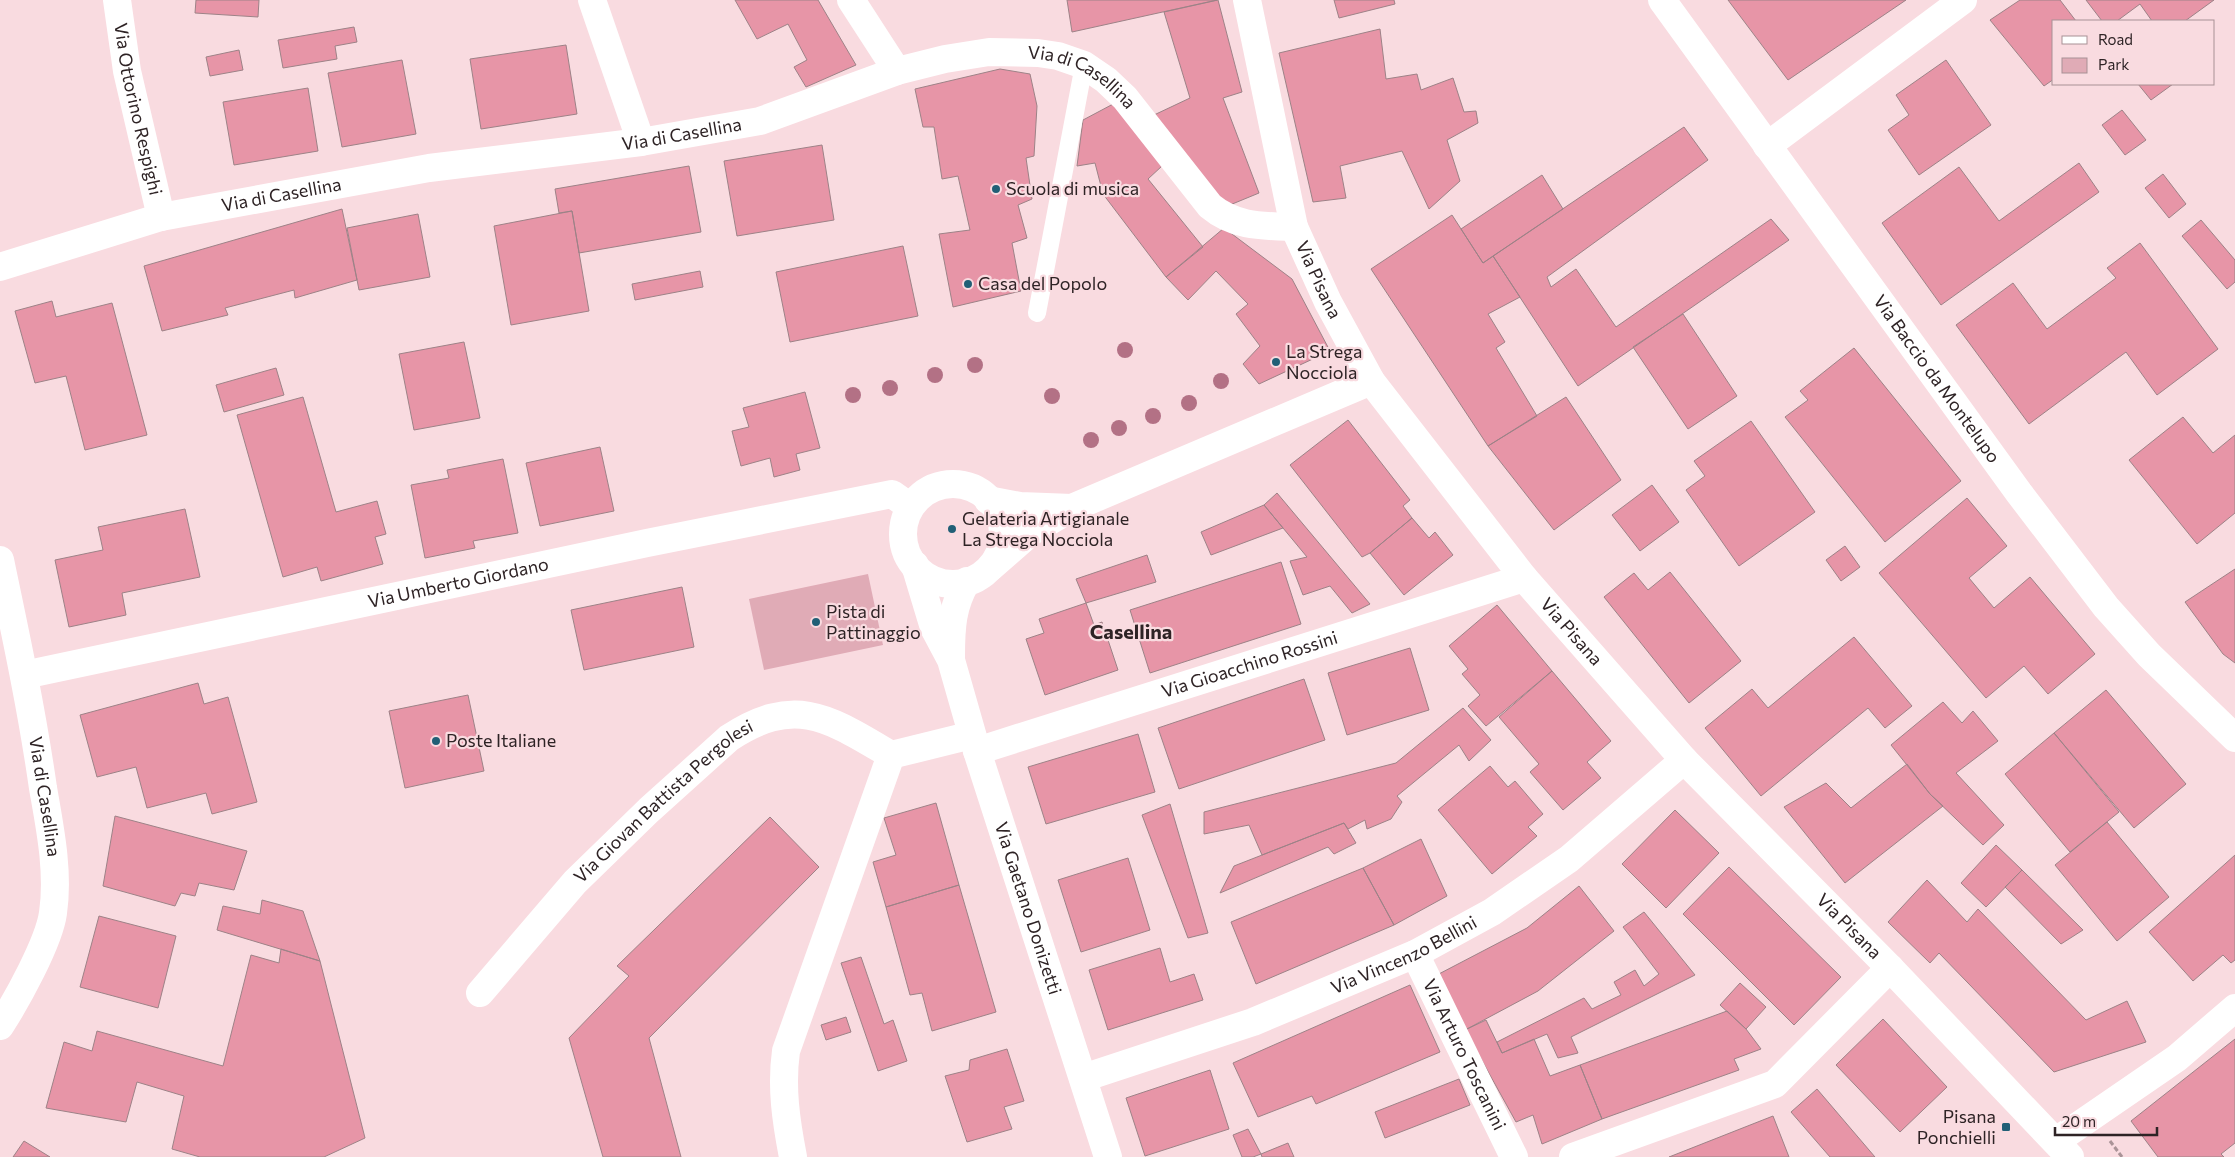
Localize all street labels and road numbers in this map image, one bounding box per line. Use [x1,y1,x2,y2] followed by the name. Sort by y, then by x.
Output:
[110,21,168,197] street label: Via Ottorino Respighi
[1028,41,1141,113] street label: Via di Casellina
[620,112,743,154] street label: Via di Casellina
[220,172,343,216] street label: Via di Casellina
[1292,237,1347,322] street label: Via Pisana
[1869,290,2005,467] street label: Via Baccio da Montelupo
[366,552,550,612] street label: Via Umberto Giordano
[1536,593,1608,670] street label: Via Pisana
[1159,626,1340,702] street label: Via Gioacchino Rossini
[569,714,756,887] street label: Via Giovan Battista Pergolesi
[25,735,66,858] street label: Via di Casellina
[991,819,1067,997] street label: Via Gaetano Donizetti
[1812,888,1887,963] street label: Via Pisana
[1327,911,1480,998] street label: Via Vincenzo Bellini
[1419,975,1511,1133] street label: Via Arturo Toscanini

